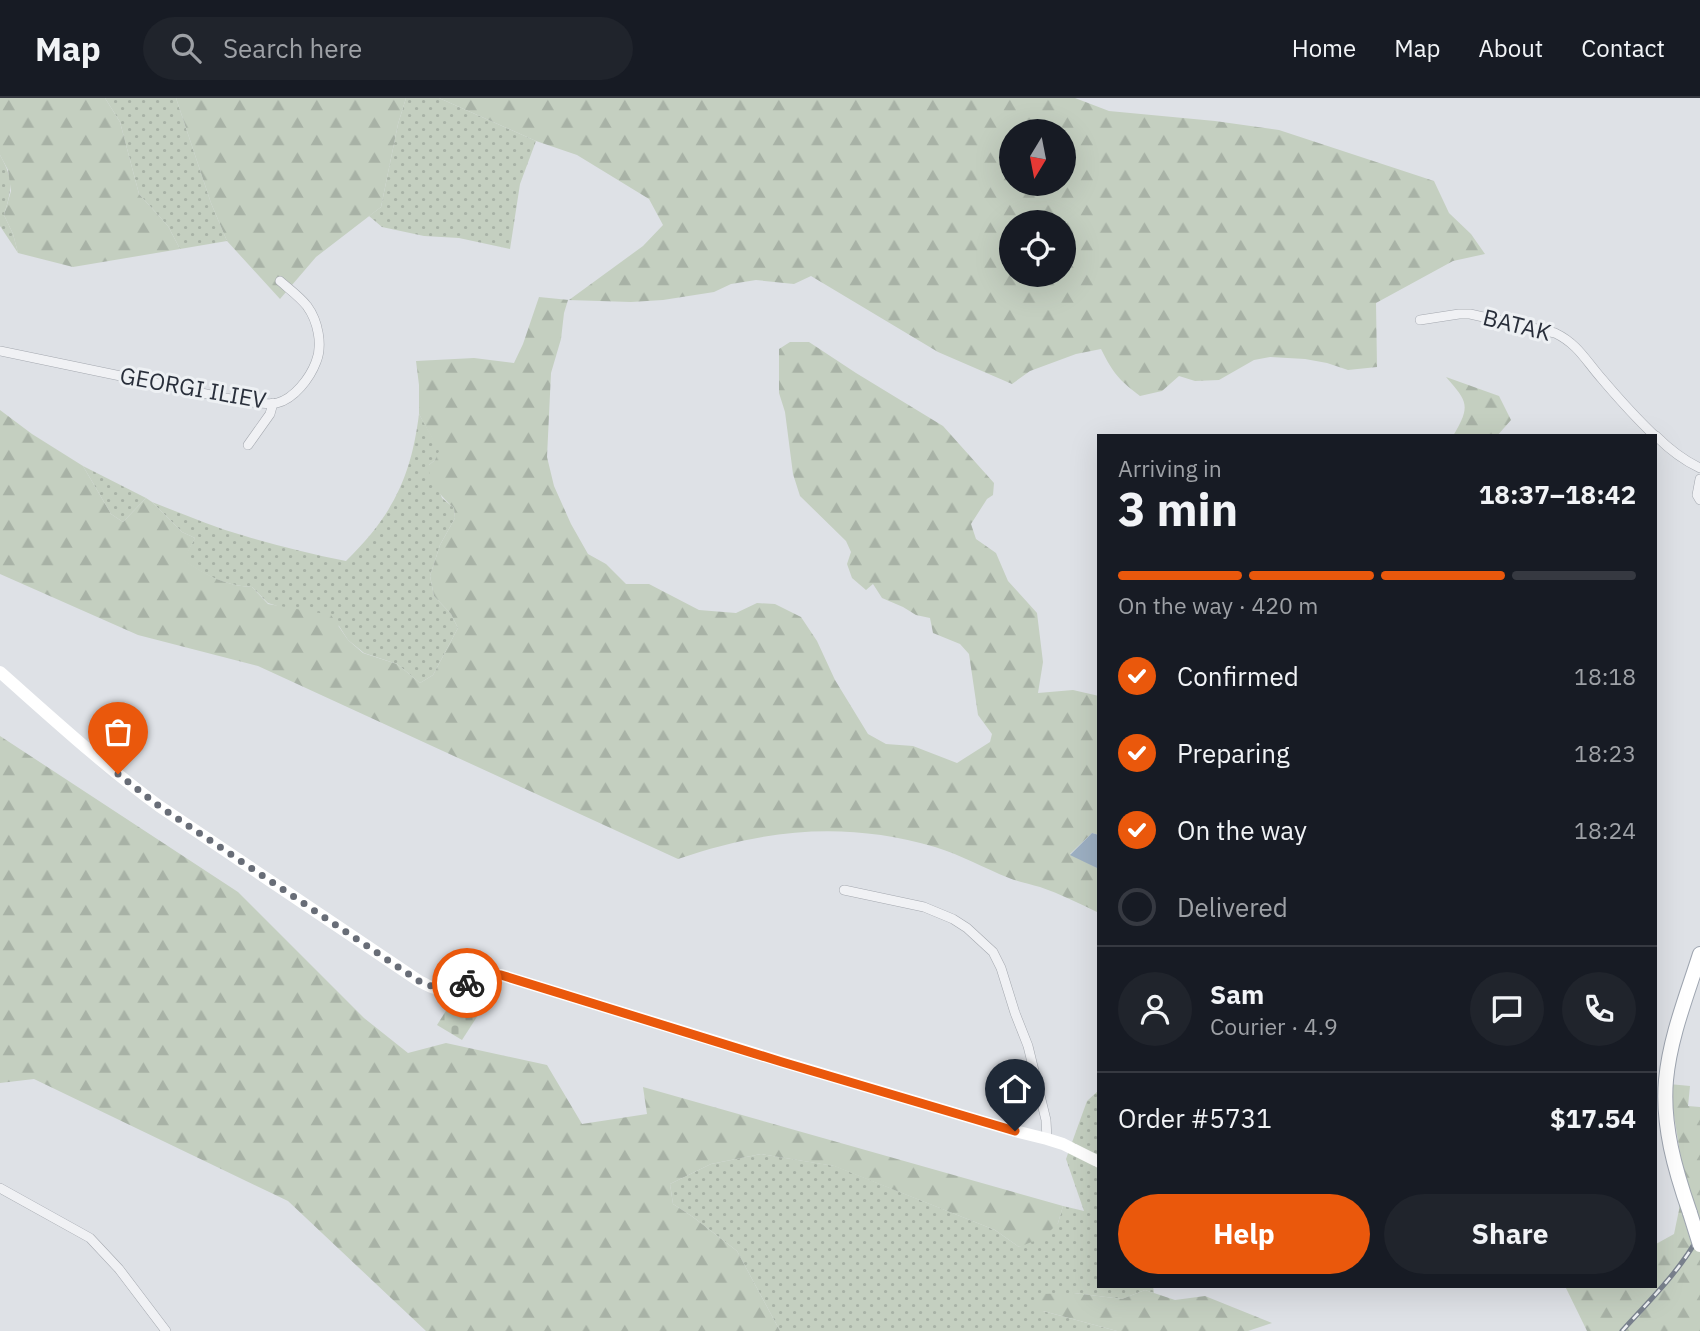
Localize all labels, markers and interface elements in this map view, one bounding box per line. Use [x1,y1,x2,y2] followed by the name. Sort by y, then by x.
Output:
[143,17,633,80] search box
[35,27,101,70] text: Map
[167,29,205,67] icon: search
[223,31,362,65] text: Search here
[1292,32,1356,64] text: Home
[1394,32,1440,64] text: Map
[1478,32,1543,64] text: About
[1581,32,1665,64] text: Contact
[999,119,1076,196] north arrow
[999,119,1076,287] map controls
[999,210,1076,287] button: locate
[1480,301,1555,347] street label: BATAK
[118,359,269,415] street label: GEORGI ILIEV
[1118,453,1222,483] text: Arriving in
[1479,477,1636,511] text: 18:37–18:42
[1118,479,1238,539] text: 3 min
[1118,590,1318,620] text: On the way · 420 m
[1118,657,1156,695] icon: check
[1177,659,1299,693] text: Confirmed
[1574,661,1636,691] text: 18:18
[88,702,148,774] pin
[99,713,137,751] icon: bag
[1118,734,1156,772] icon: check
[1177,736,1290,770] text: Preparing
[1574,738,1636,768] text: 18:23
[1118,811,1156,849] icon: check
[1177,813,1307,847] text: On the way
[1574,815,1636,845] text: 18:24
[1177,890,1288,924] text: Delivered
[432,948,502,1018] courier
[448,964,486,1002] icon: bike
[1118,972,1192,1046] button: person
[1470,972,1544,1046] button: chat
[1562,972,1636,1046] button: phone
[1210,977,1264,1011] text: Sam
[1210,1011,1338,1041] text: Courier · 4.9
[985,1059,1045,1131] pin
[996,1070,1034,1108] icon: home
[1118,1101,1272,1135] text: Order #5731
[1550,1101,1636,1135] text: $17.54
[1118,1194,1370,1274] button: Help
[1384,1194,1636,1274] button: Share

